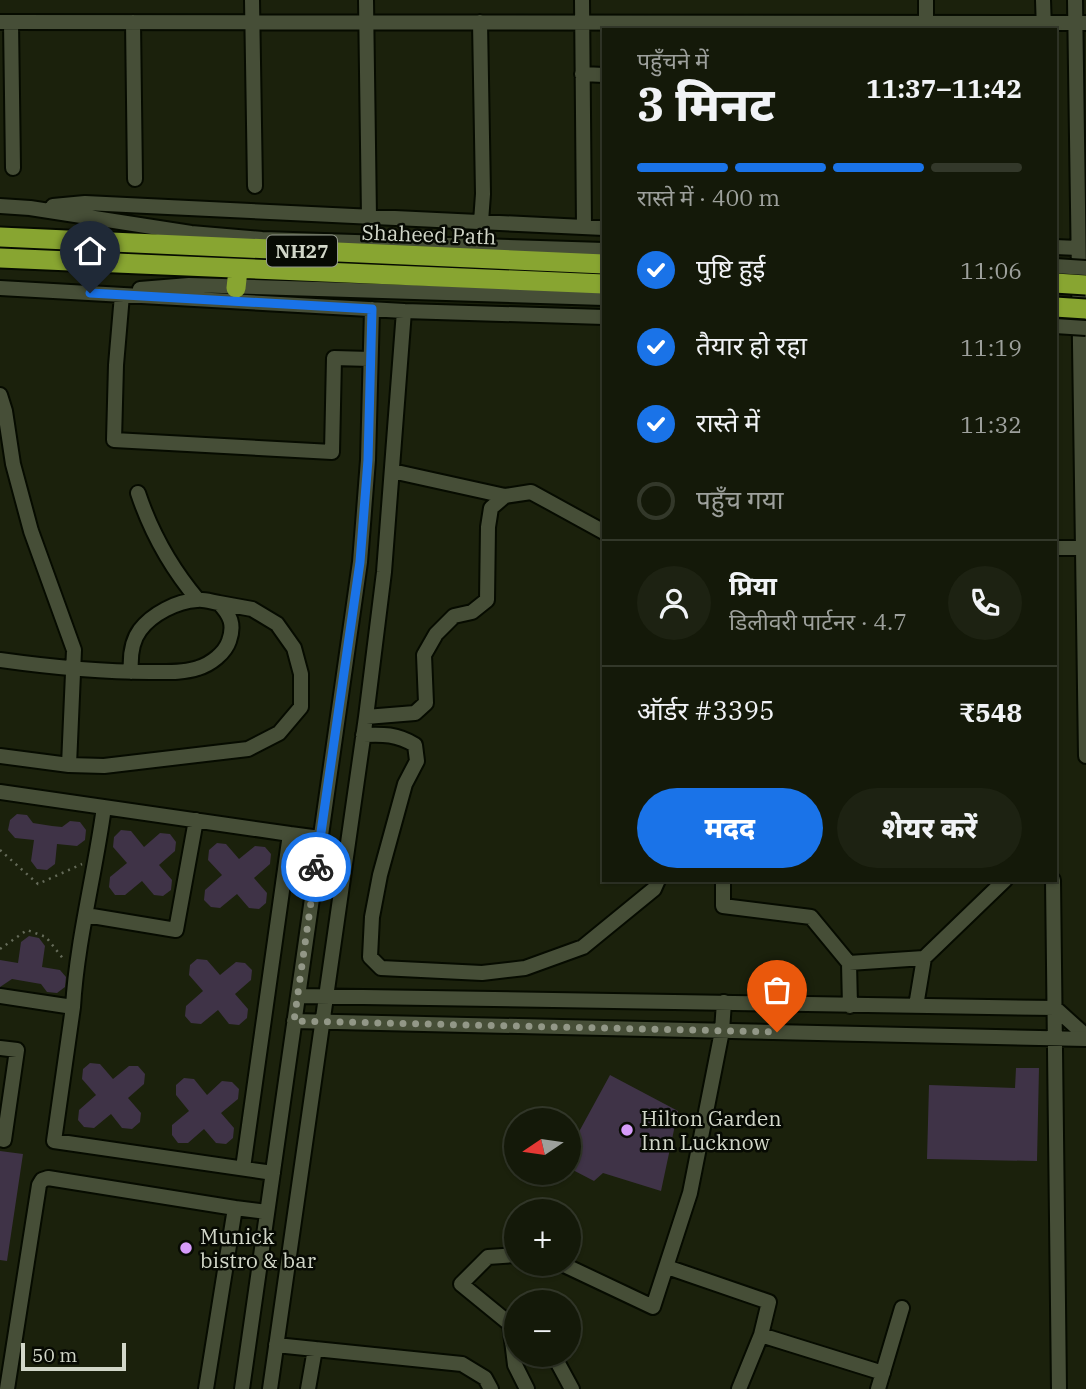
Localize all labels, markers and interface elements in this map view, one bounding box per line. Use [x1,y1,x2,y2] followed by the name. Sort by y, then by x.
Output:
[637,45,709,75] text: पहुँचने में
[866,71,1022,105] text: 11:37–11:42
[637,74,774,134] text: 3 मिनट
[637,182,780,212] text: रास्ते में · 400 m
[361,218,497,250] street label: Shaheed Path
[60,221,120,293] pin
[71,232,109,270] icon: home
[267,235,337,266] road number: NH27
[637,251,675,289] icon: check
[696,251,765,285] text: पुष्टि हुई
[960,255,1022,285] text: 11:06
[637,328,675,366] icon: check
[696,328,807,362] text: तैयार हो रहा
[960,332,1022,362] text: 11:19
[637,405,675,443] icon: check
[696,405,760,439] text: रास्ते में
[960,409,1022,439] text: 11:32
[696,482,784,516] text: पहुँच गया
[637,566,711,640] button: person
[948,566,1022,640] button: phone
[729,568,777,602] text: प्रिया
[729,606,907,636] text: डिलीवरी पार्टनर · 4.7
[637,693,775,727] text: ऑर्डर #3395
[959,695,1022,729] text: ₹548
[637,788,823,868] button: मदद
[837,788,1022,868] button: शेयर करें
[281,832,351,902] courier
[297,848,335,886] icon: bike
[747,960,807,1032] pin
[758,971,796,1009] icon: bag
[641,1104,782,1156] place label: Hilton Garden Inn Lucknow
[504,1108,581,1185] north arrow
[504,1108,581,1367] map controls
[619,1122,635,1138] marker: Hilton Garden Inn Lucknow
[504,1199,581,1276] button: +
[200,1222,317,1274] place label: Munick bistro & bar
[178,1240,194,1256] marker: Munick bistro & bar
[504,1290,581,1367] button: −
[21,1340,126,1372] scale bar
[32,1343,77,1367] text: 50 m

